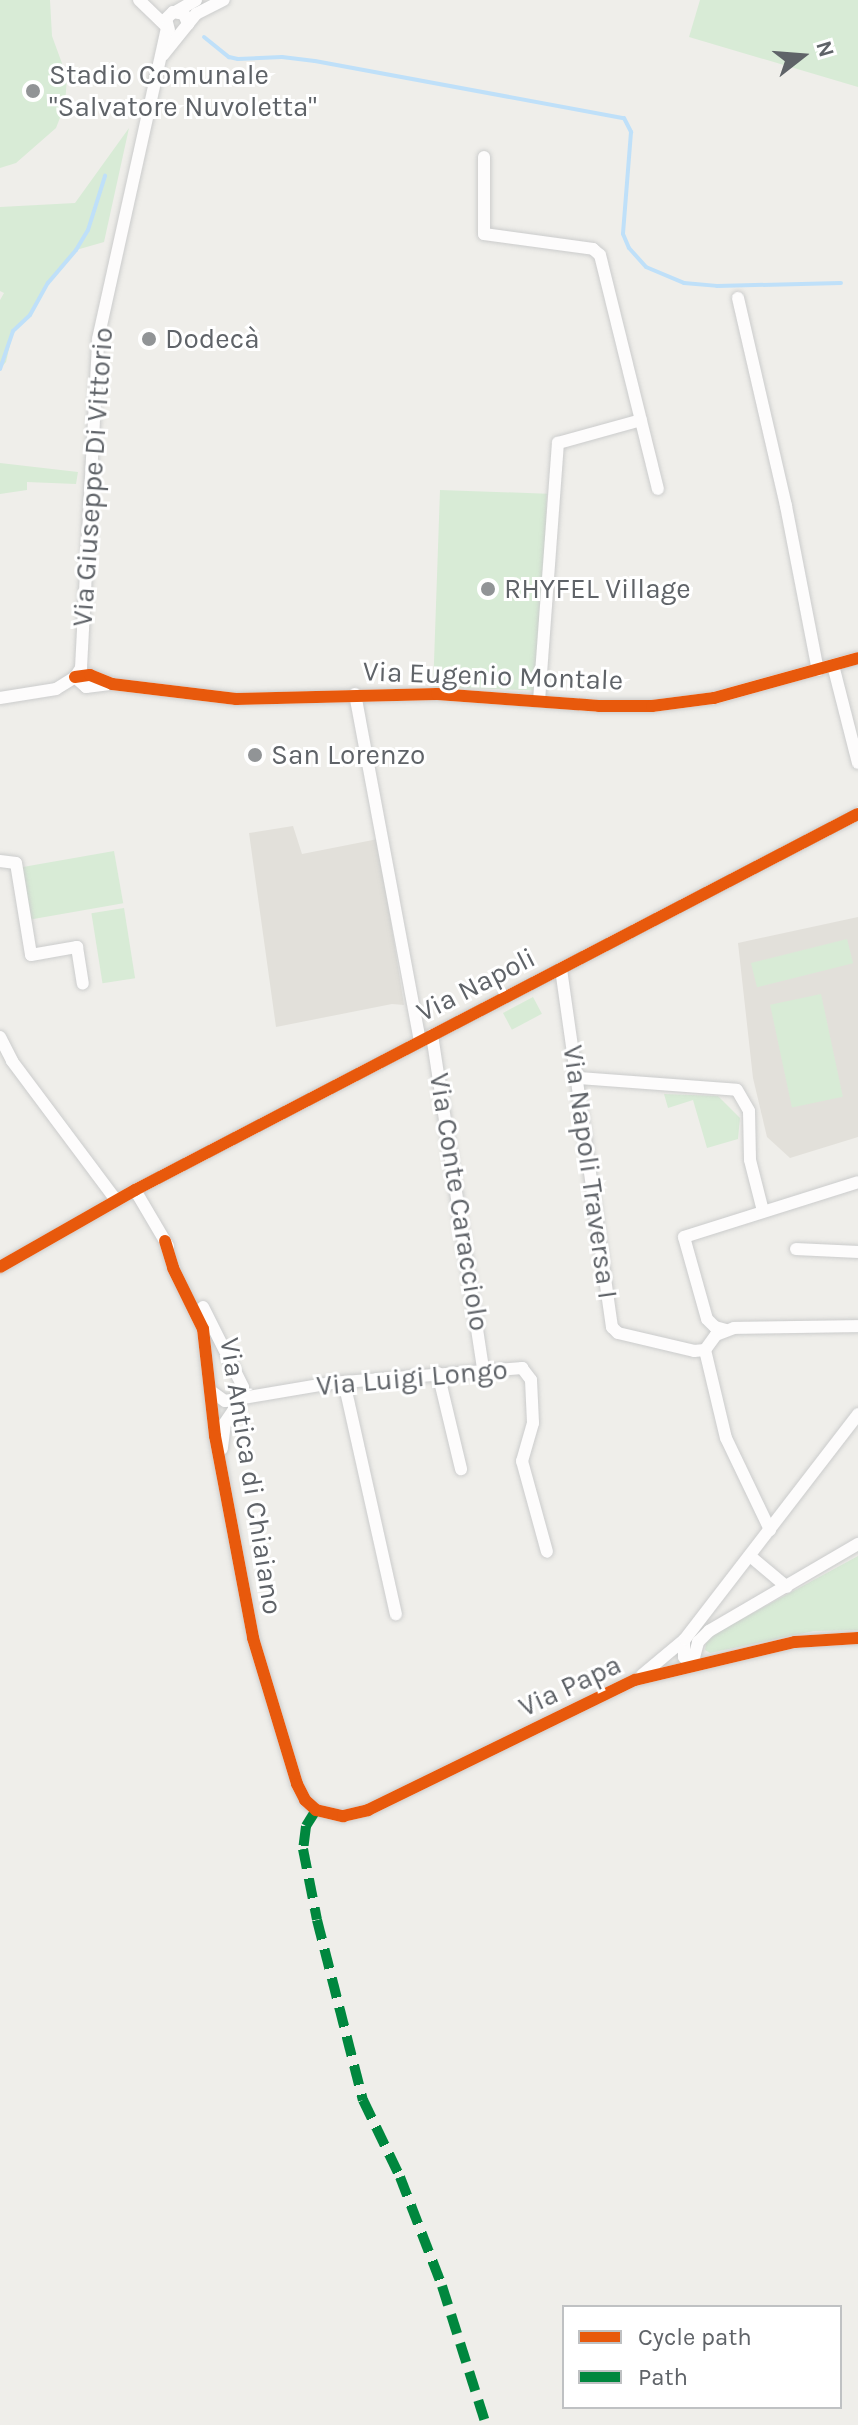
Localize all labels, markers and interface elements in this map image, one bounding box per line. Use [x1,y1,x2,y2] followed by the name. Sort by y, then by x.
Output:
[762,16,842,96] north arrow
[810,38,840,60] text: N
[49,58,317,124] place label: Stadio Comunale "Salvatore Nuvoletta"
[24,82,42,100] marker: Stadio Comunale "Salvatore Nuvoletta"
[165,322,260,356] place label: Dodecà
[66,326,120,628] street label: Via Giuseppe Di Vittorio
[140,330,158,348] marker: Dodecà
[504,572,691,606] place label: RHYFEL Village
[479,580,497,598] marker: RHYFEL Village
[362,655,624,697] street label: Via Eugenio Montale
[271,738,425,772] place label: San Lorenzo
[246,746,264,764] marker: San Lorenzo
[411,941,541,1029] street label: Via Napoli
[556,1043,624,1301] street label: Via Napoli Traversa I
[422,1071,496,1333] street label: Via Conte Caracciolo
[213,1335,289,1617] street label: Via Antica di Chiaiano
[315,1353,509,1403] street label: Via Luigi Longo
[514,1648,626,1724] street label: Via Papa
[562,2305,842,2409] legend
[638,2323,752,2351] text: Cycle path
[638,2363,688,2391] text: Path

